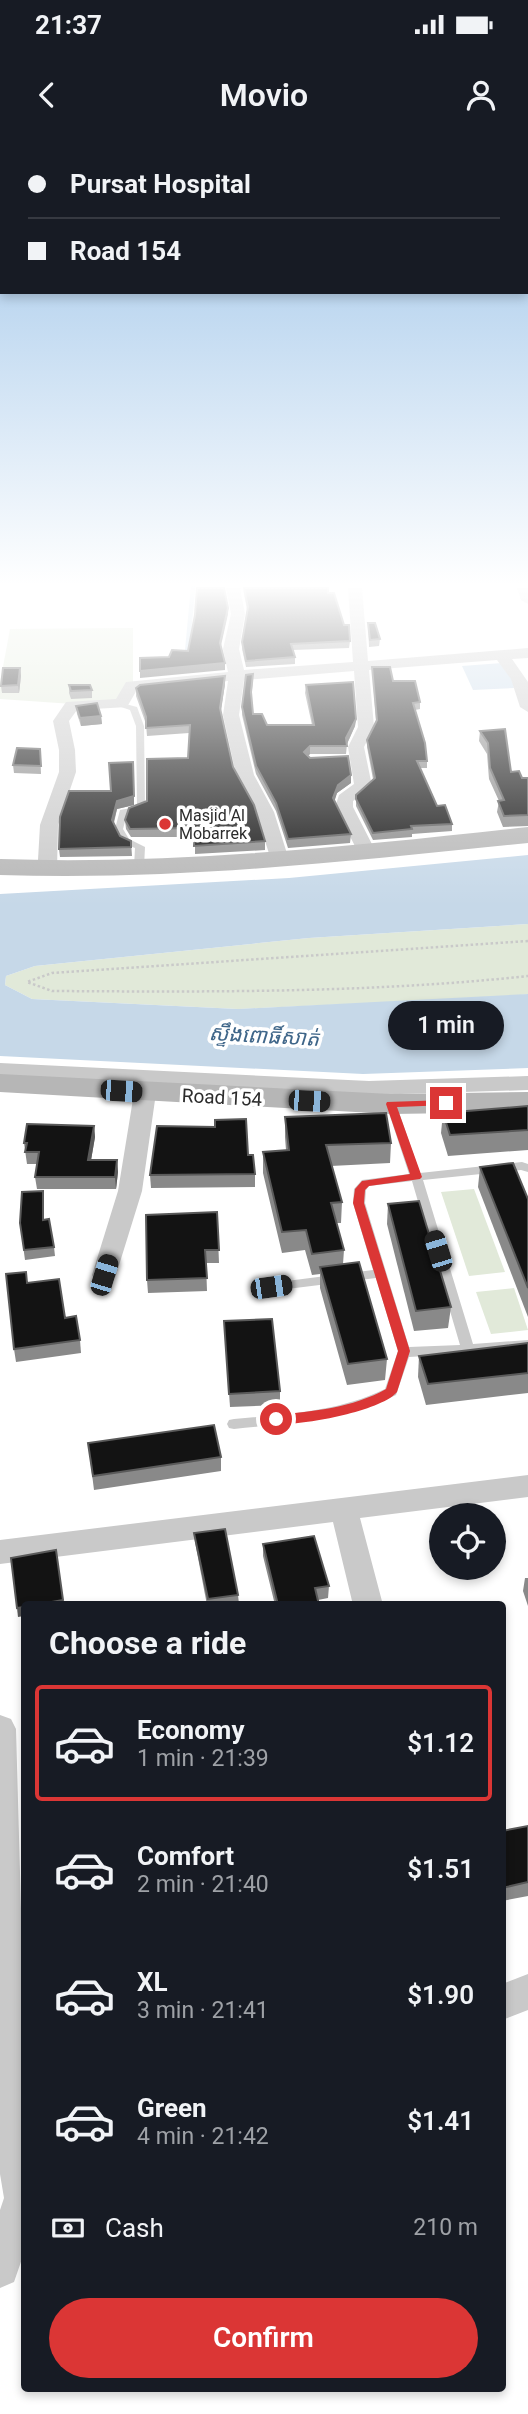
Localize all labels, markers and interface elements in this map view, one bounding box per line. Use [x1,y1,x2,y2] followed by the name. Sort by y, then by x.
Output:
[35,10,102,40] text: 21:37
[28,76,66,114] icon: back
[220,76,308,114] text: Movio
[462,76,500,114] icon: person
[70,169,251,199] text: Pursat Hospital
[70,236,181,266] text: Road 154
[179,806,248,843] place label: Masjid Al Mobarrek
[157,816,173,832] marker: Masjid Al Mobarrek
[388,1002,504,1051] callout: 1 min
[417,1012,475,1039] text: 1 min
[208,1021,321,1053] water label: ស្ទឹងពោធិ៍សាត់
[100,1079,143,1103] car
[181,1084,263,1111] street label: Road 154
[430,1087,462,1119] route end
[288,1089,331,1113] car
[422,1228,455,1274] car
[88,1252,121,1298] car
[249,1274,294,1300] car
[260,1403,292,1435] route start
[429,1503,506,1580] map controls
[429,1503,506,1580] button: locate
[49,1624,246,1662] text: Choose a ride
[53,1712,116,1775] icon: car
[137,1715,244,1745] text: Economy
[407,1728,474,1758] text: $1.12
[137,1745,269,1772] text: 1 min · 21:39
[53,1838,116,1901] icon: car
[137,1841,234,1871] text: Comfort
[407,1854,474,1884] text: $1.51
[137,1871,269,1898] text: 2 min · 21:40
[53,1964,116,2027] icon: car
[137,1967,168,1997] text: XL
[407,1980,474,2010] text: $1.90
[137,1997,269,2024] text: 3 min · 21:41
[53,2090,116,2153] icon: car
[137,2093,207,2123] text: Green
[407,2106,474,2136] text: $1.41
[137,2123,269,2150] text: 4 min · 21:42
[49,2209,87,2247] icon: cash
[105,2213,164,2243] text: Cash
[413,2214,478,2241] text: 210 m
[49,2298,478,2378] button: Confirm

